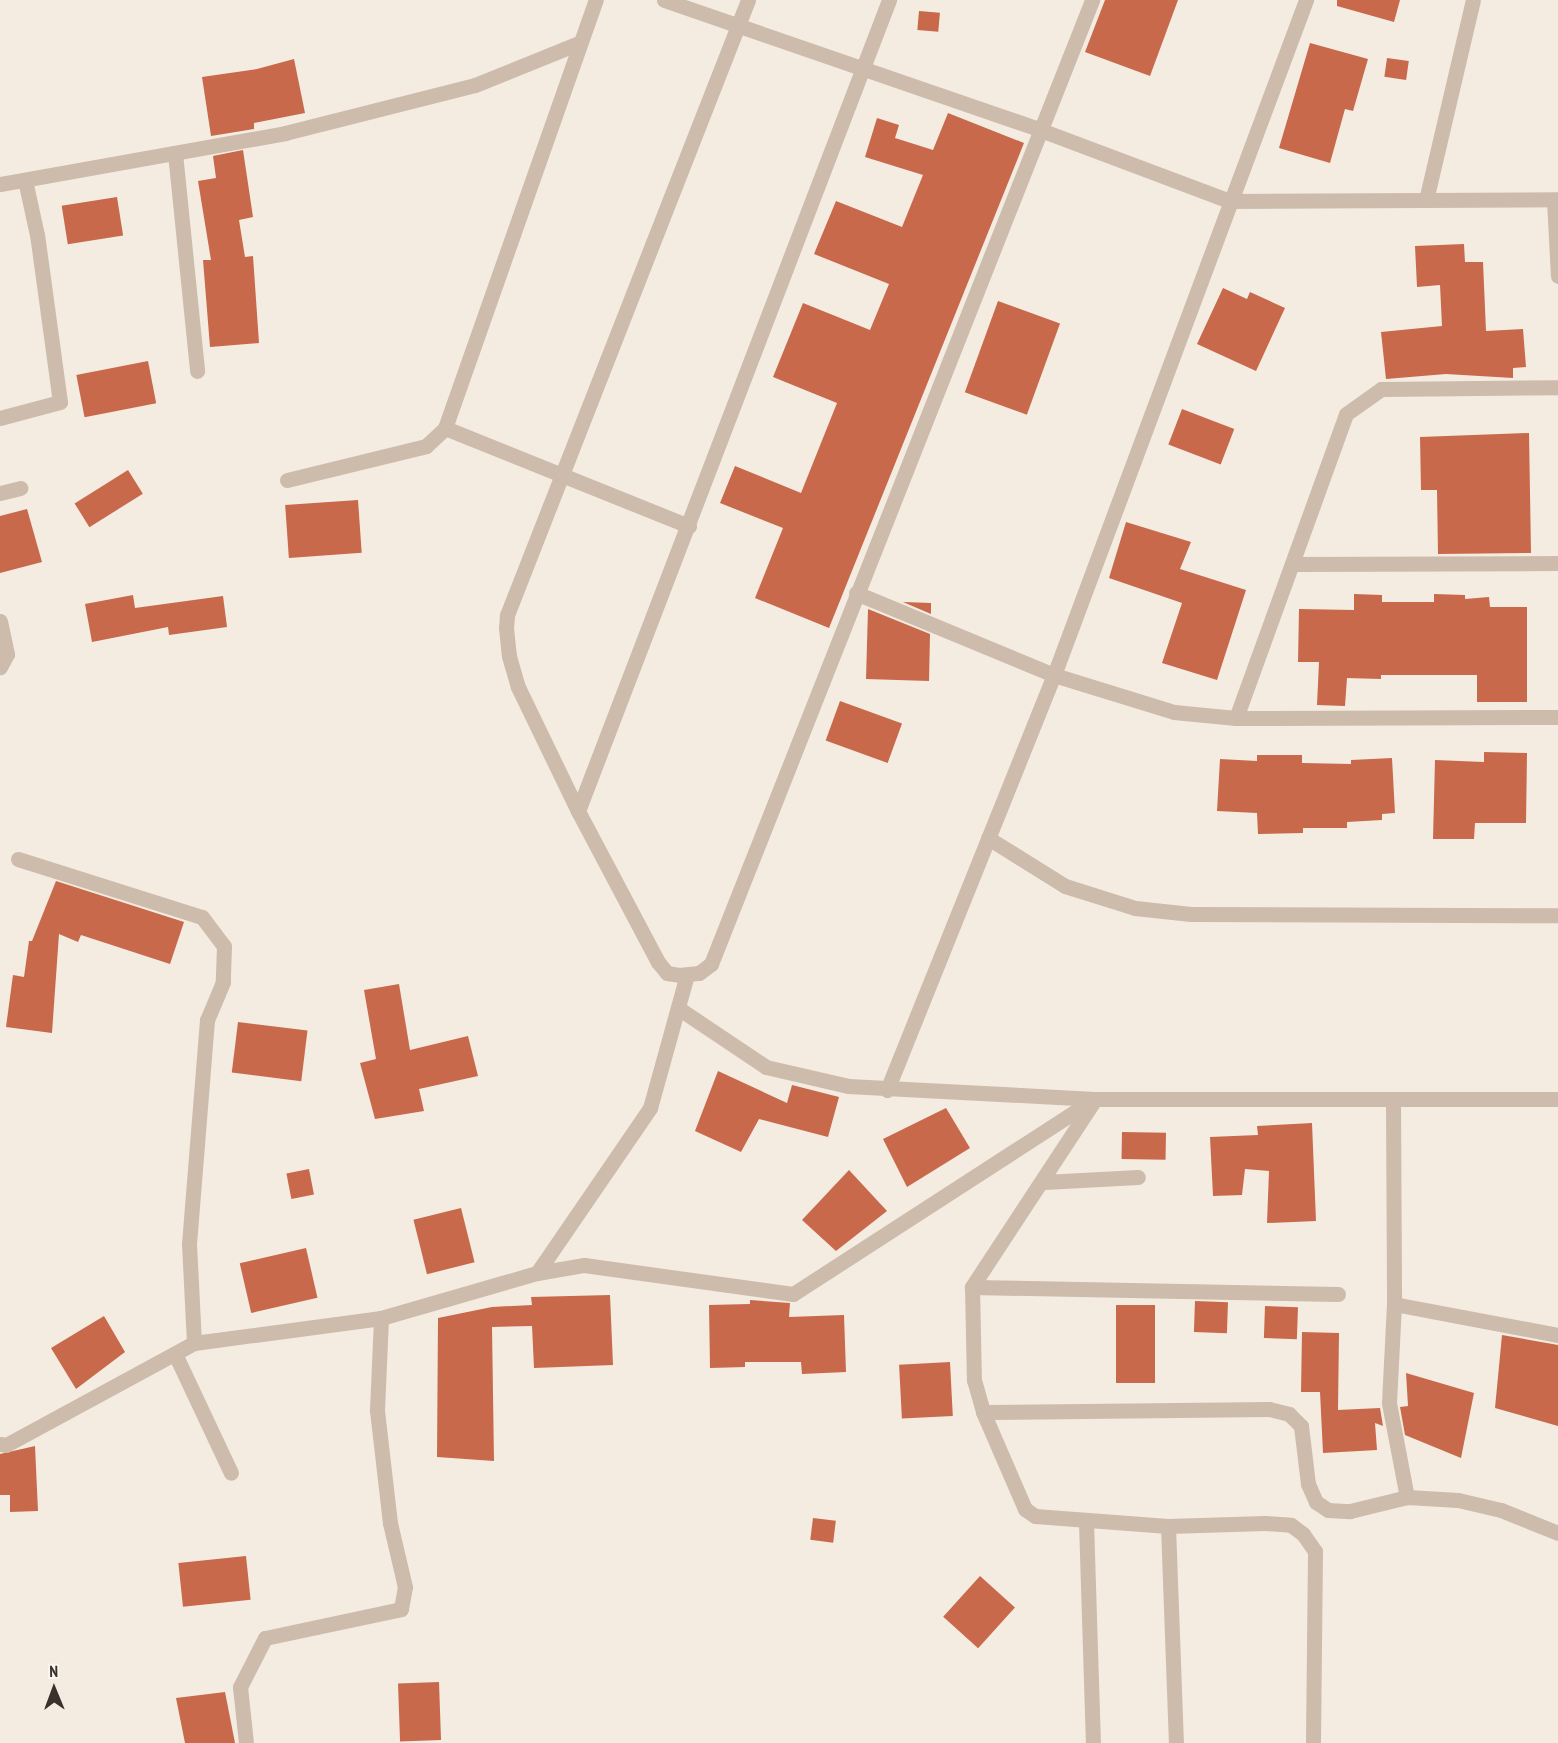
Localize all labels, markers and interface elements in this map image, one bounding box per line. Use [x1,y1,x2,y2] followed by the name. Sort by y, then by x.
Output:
[24,1659,84,1719] north arrow
[49,1661,58,1681] text: N

